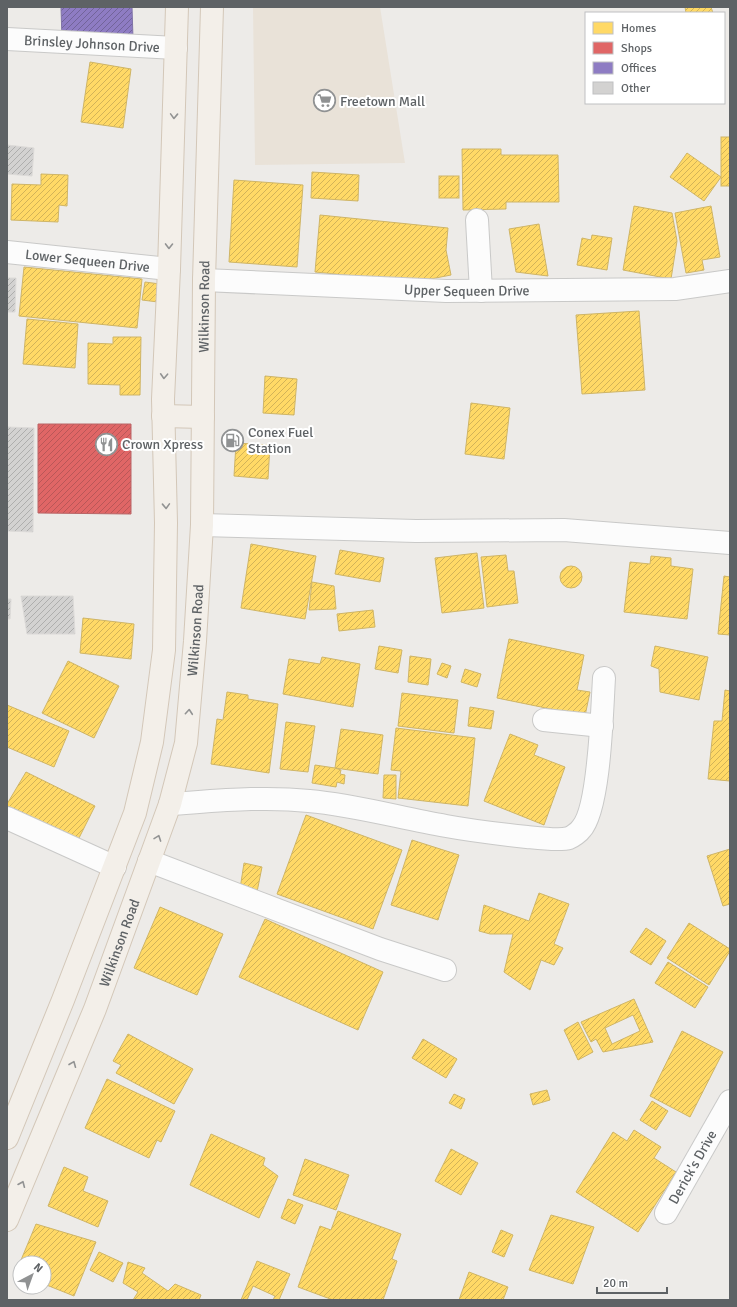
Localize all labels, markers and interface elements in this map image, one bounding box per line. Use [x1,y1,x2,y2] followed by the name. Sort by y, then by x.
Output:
[585,12,725,104] legend
[621,21,656,36] text: Homes
[24,31,160,56] street label: Brinsley Johnson Drive
[621,41,652,56] text: Shops
[621,61,656,76] text: Offices
[621,81,651,96] text: Other
[311,88,337,114] supermarket icon: Freetown Mall
[340,93,425,110] place label: Freetown Mall
[169,113,178,119] one-way arrow
[165,243,174,249] one-way arrow
[24,245,151,275] street label: Lower Sequeen Drive
[195,260,213,353] street label: Wilkinson Road
[404,281,530,300] street label: Upper Sequeen Drive
[160,373,168,379] one-way arrow
[248,424,313,457] place label: Conex Fuel Station
[220,427,246,453] fuel station icon: Conex Fuel Station
[94,431,120,457] restaurant icon: Crown Xpress
[122,436,203,453] place label: Crown Xpress
[162,503,170,509] one-way arrow
[183,584,207,677] street label: Wilkinson Road
[184,709,193,715] one-way arrow
[153,834,161,841] one-way arrow
[95,897,143,989] street label: Wilkinson Road
[68,1061,76,1068] one-way arrow
[664,1127,720,1207] street label: Derick's Drive
[18,1180,26,1187] one-way arrow
[12,1255,52,1295] north arrow
[31,1260,45,1275] text: N
[597,1269,667,1295] scale bar
[603,1276,628,1291] text: 20 m

